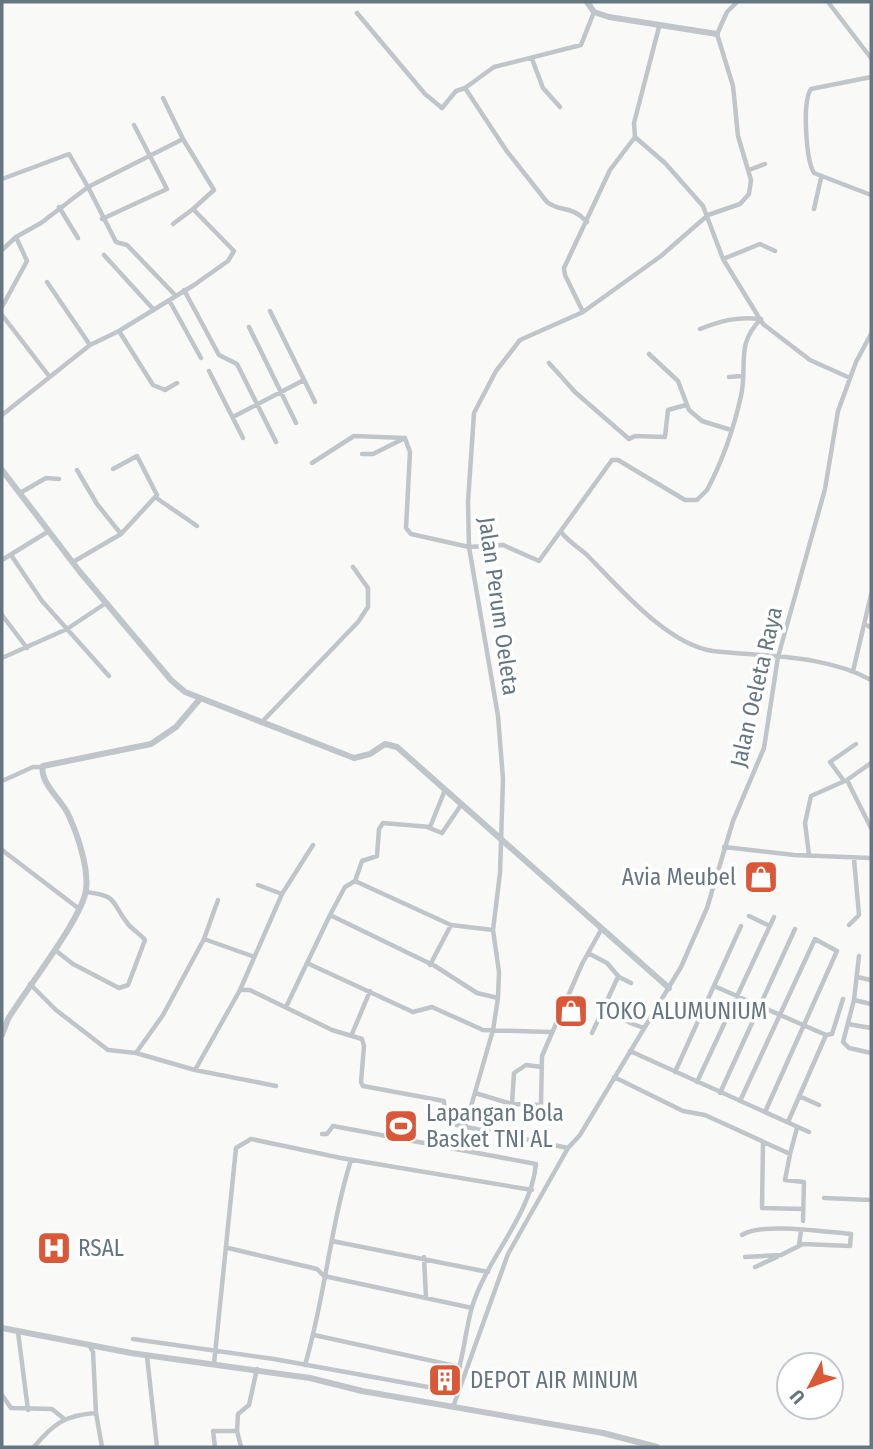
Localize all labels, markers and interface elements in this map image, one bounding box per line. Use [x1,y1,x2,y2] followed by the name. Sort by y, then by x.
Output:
[473,515,525,697] street label: Jalan Perum Oeleta
[724,604,788,770] street label: Jalan Oeleta Raya
[742,858,780,896] shop icon: Avia Meubel
[622,863,736,891] place label: Avia Meubel
[552,992,590,1030] shop icon: TOKO ALUMUNIUM
[596,997,767,1025] place label: TOKO ALUMUNIUM
[426,1099,564,1153] place label: Lapangan Bola Basket TNI AL
[382,1107,420,1145] sports icon: Lapangan Bola Basket TNI AL
[35,1229,73,1267] hospital icon: RSAL
[78,1234,124,1262] place label: RSAL
[775,1351,845,1421] north arrow
[426,1361,464,1399] building icon: DEPOT AIR MINUM
[470,1366,638,1394] place label: DEPOT AIR MINUM
[785,1385,810,1409] text: U

